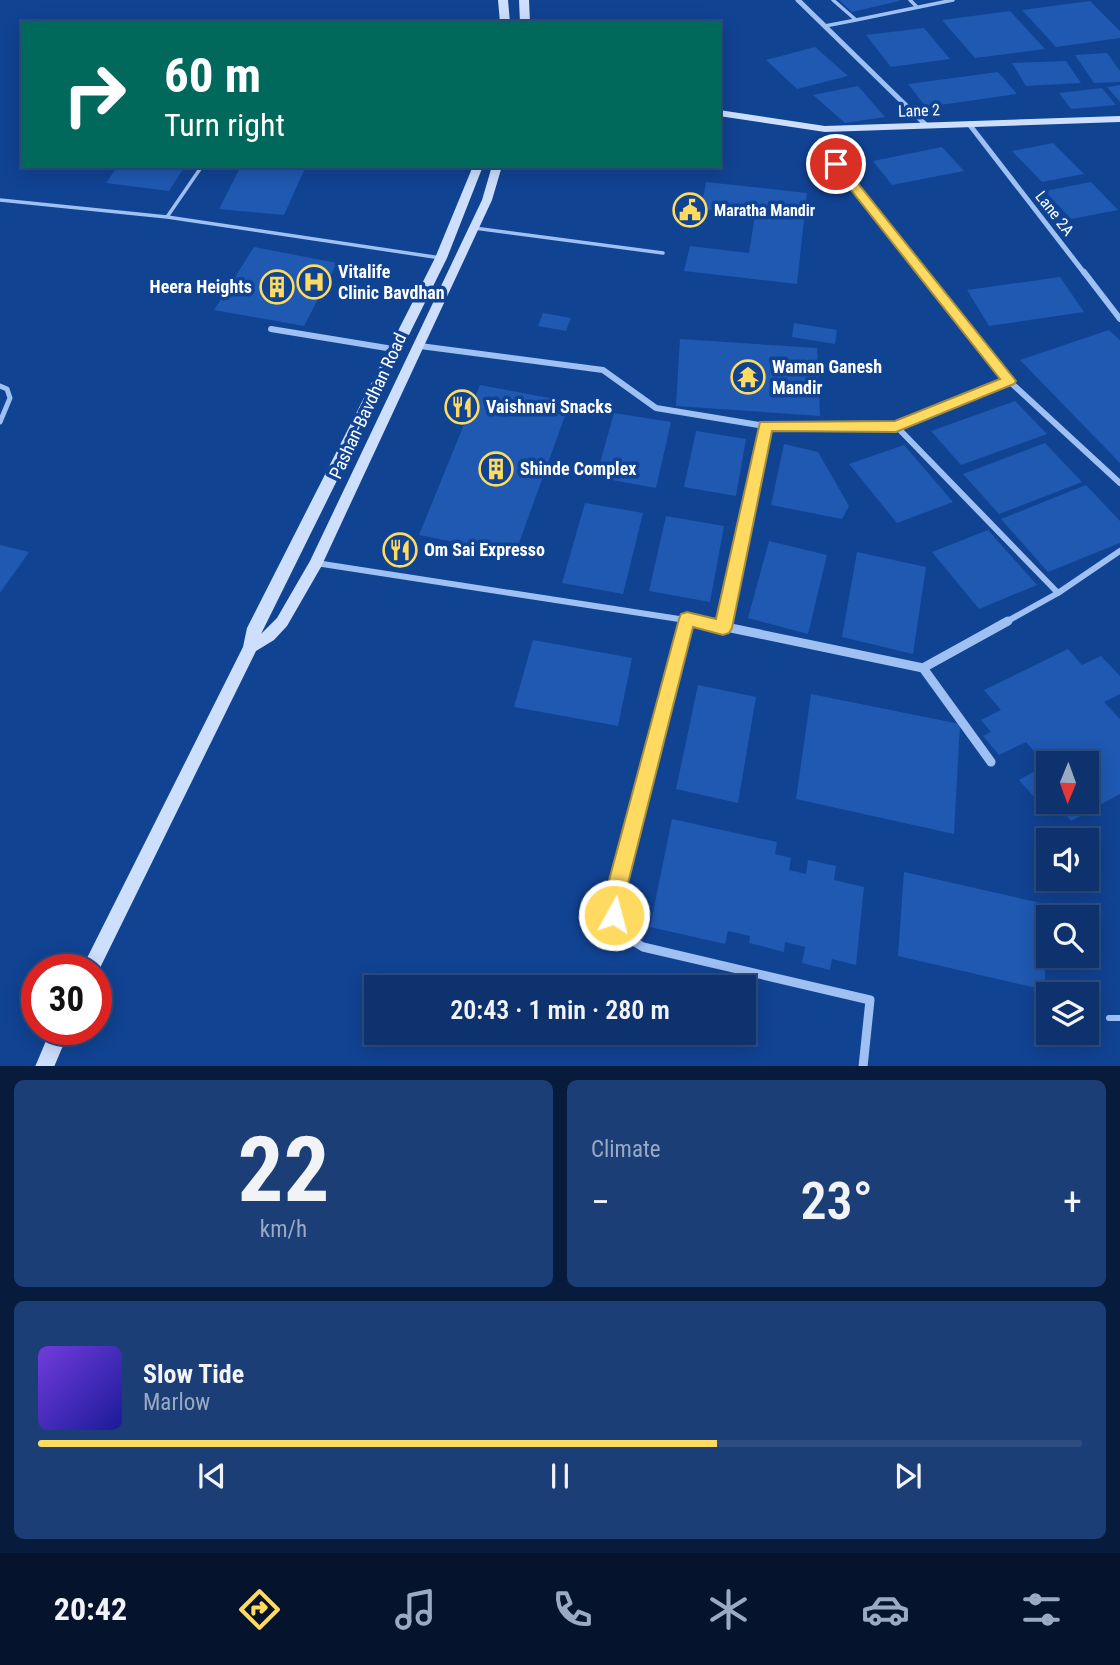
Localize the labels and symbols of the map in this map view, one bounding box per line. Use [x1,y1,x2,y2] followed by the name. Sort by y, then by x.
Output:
[898,100,940,121] street label: Lane 2
[806,134,866,194] pin
[1031,187,1078,239] street label: Lane 2A
[671,191,709,229] public building icon: Maratha Mandir
[714,201,815,220] place label: Maratha Mandir
[338,261,445,303] place label: Vitalife Clinic Bavdhan
[295,263,333,301] hospital icon: Vitalife Clinic Bavdhan
[258,268,296,306] building icon: Heera Heights
[150,276,252,297] place label: Heera Heights
[325,330,411,482] street label: Pashan-Bavdhan Road
[772,356,882,398] place label: Waman Ganesh Mandir
[729,358,767,396] temple icon: Waman Ganesh Mandir
[443,388,481,426] restaurant icon: Vaishnavi Snacks
[486,396,612,417] place label: Vaishnavi Snacks
[477,450,515,488] building icon: Shinde Complex
[520,458,636,479] place label: Shinde Complex
[381,531,419,569] restaurant icon: Om Sai Expresso
[424,539,545,560] place label: Om Sai Expresso
[1036,751,1099,814] north arrow
[577,878,651,952] position arrow
[21,954,112,1045] speed limit sign: 30

